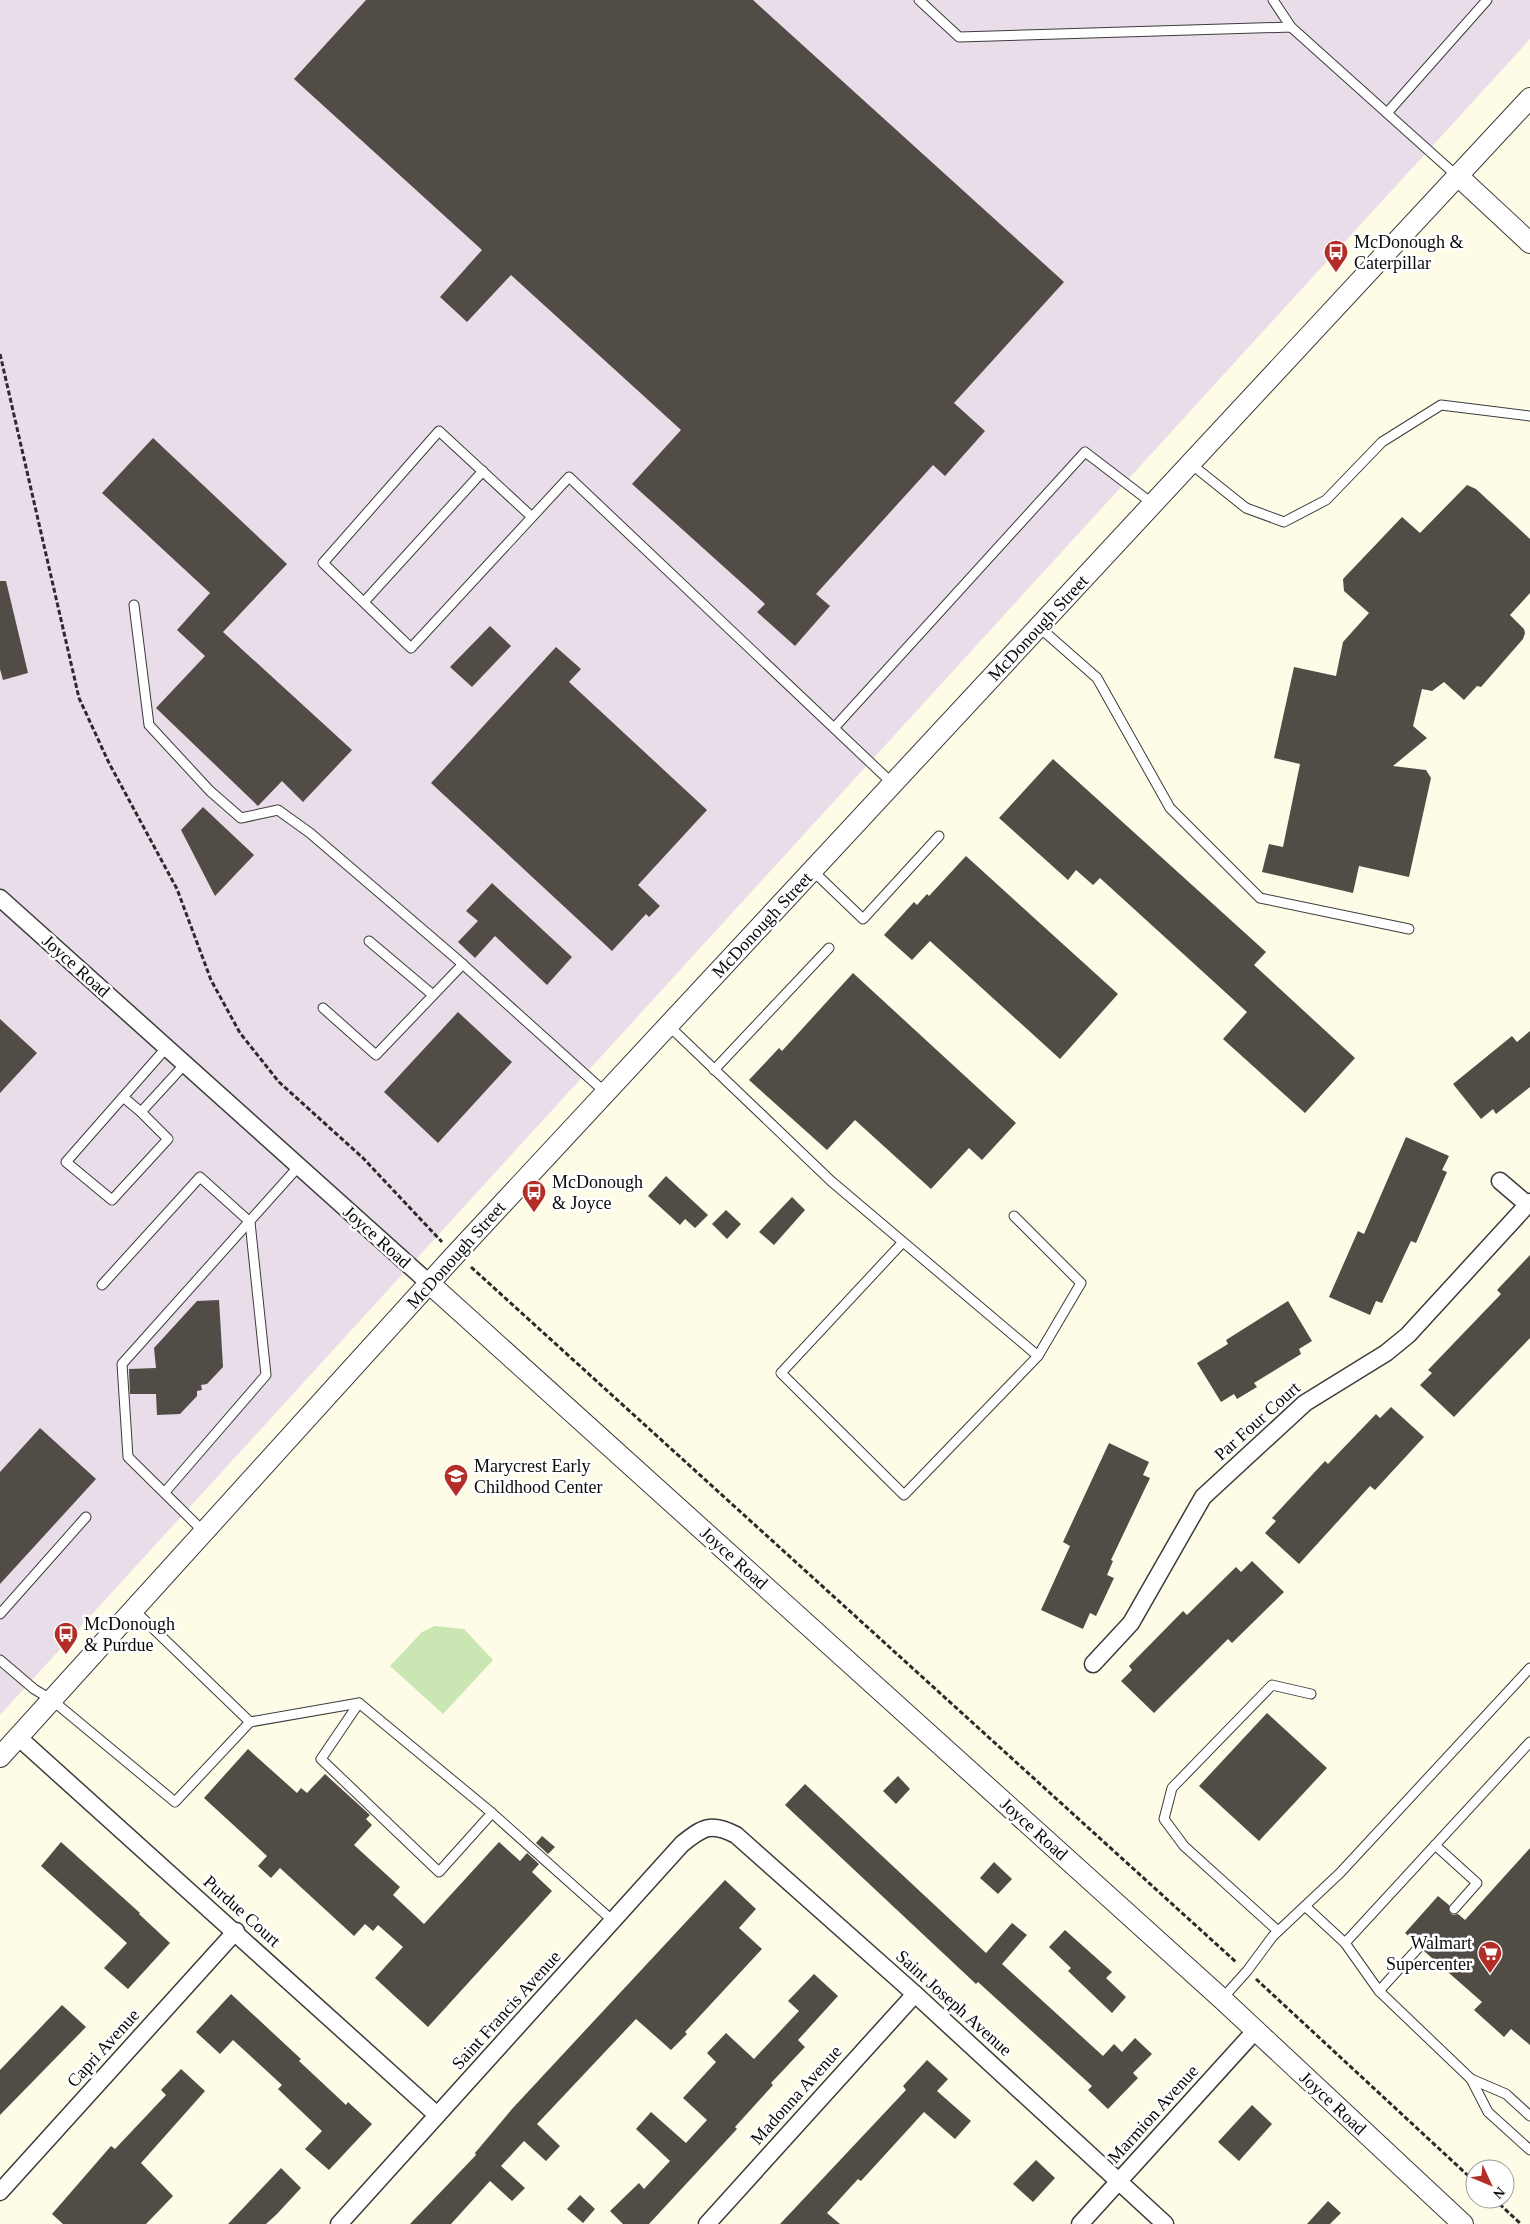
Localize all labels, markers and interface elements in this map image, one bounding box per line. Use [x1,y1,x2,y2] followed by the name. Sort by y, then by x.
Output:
[1354,232,1464,273] place label: McDonough & Caterpillar
[1323,239,1349,273] bus stop icon: McDonough & Caterpillar
[984,571,1092,685] street label: McDonough Street
[708,868,816,982] street label: McDonough Street
[38,931,114,1001] street label: Joyce Road
[552,1172,643,1213] place label: McDonough & Joyce
[521,1179,547,1213] bus stop icon: McDonough & Joyce
[403,1197,509,1313] street label: McDonough Street
[339,1202,415,1272] street label: Joyce Road
[1210,1377,1304,1465] street label: Par Four Court
[474,1456,603,1497] place label: Marycrest Early Childhood Center
[443,1463,469,1497] school or university icon: Marycrest Early Childhood Center
[696,1523,772,1593] street label: Joyce Road
[84,1614,175,1655] place label: McDonough & Purdue
[53,1621,79,1655] bus stop icon: McDonough & Purdue
[996,1794,1072,1864] street label: Joyce Road
[199,1871,285,1951] street label: Purdue Court
[1386,1933,1472,1974] place label: Walmart Supercenter
[1477,1940,1503,1974] supermarket icon: Walmart Supercenter
[892,1946,1016,2060] street label: Saint Joseph Avenue
[448,1947,565,2073] street label: Saint Francis Avenue
[63,2005,143,2091] street label: Capri Avenue
[746,2041,846,2149] street label: Madonna Avenue
[1104,2061,1202,2167] street label: Marmion Avenue
[1296,2067,1370,2139] street label: Joyce Road
[1465,2159,1515,2209] north arrow
[1490,2184,1508,2202] text: N

